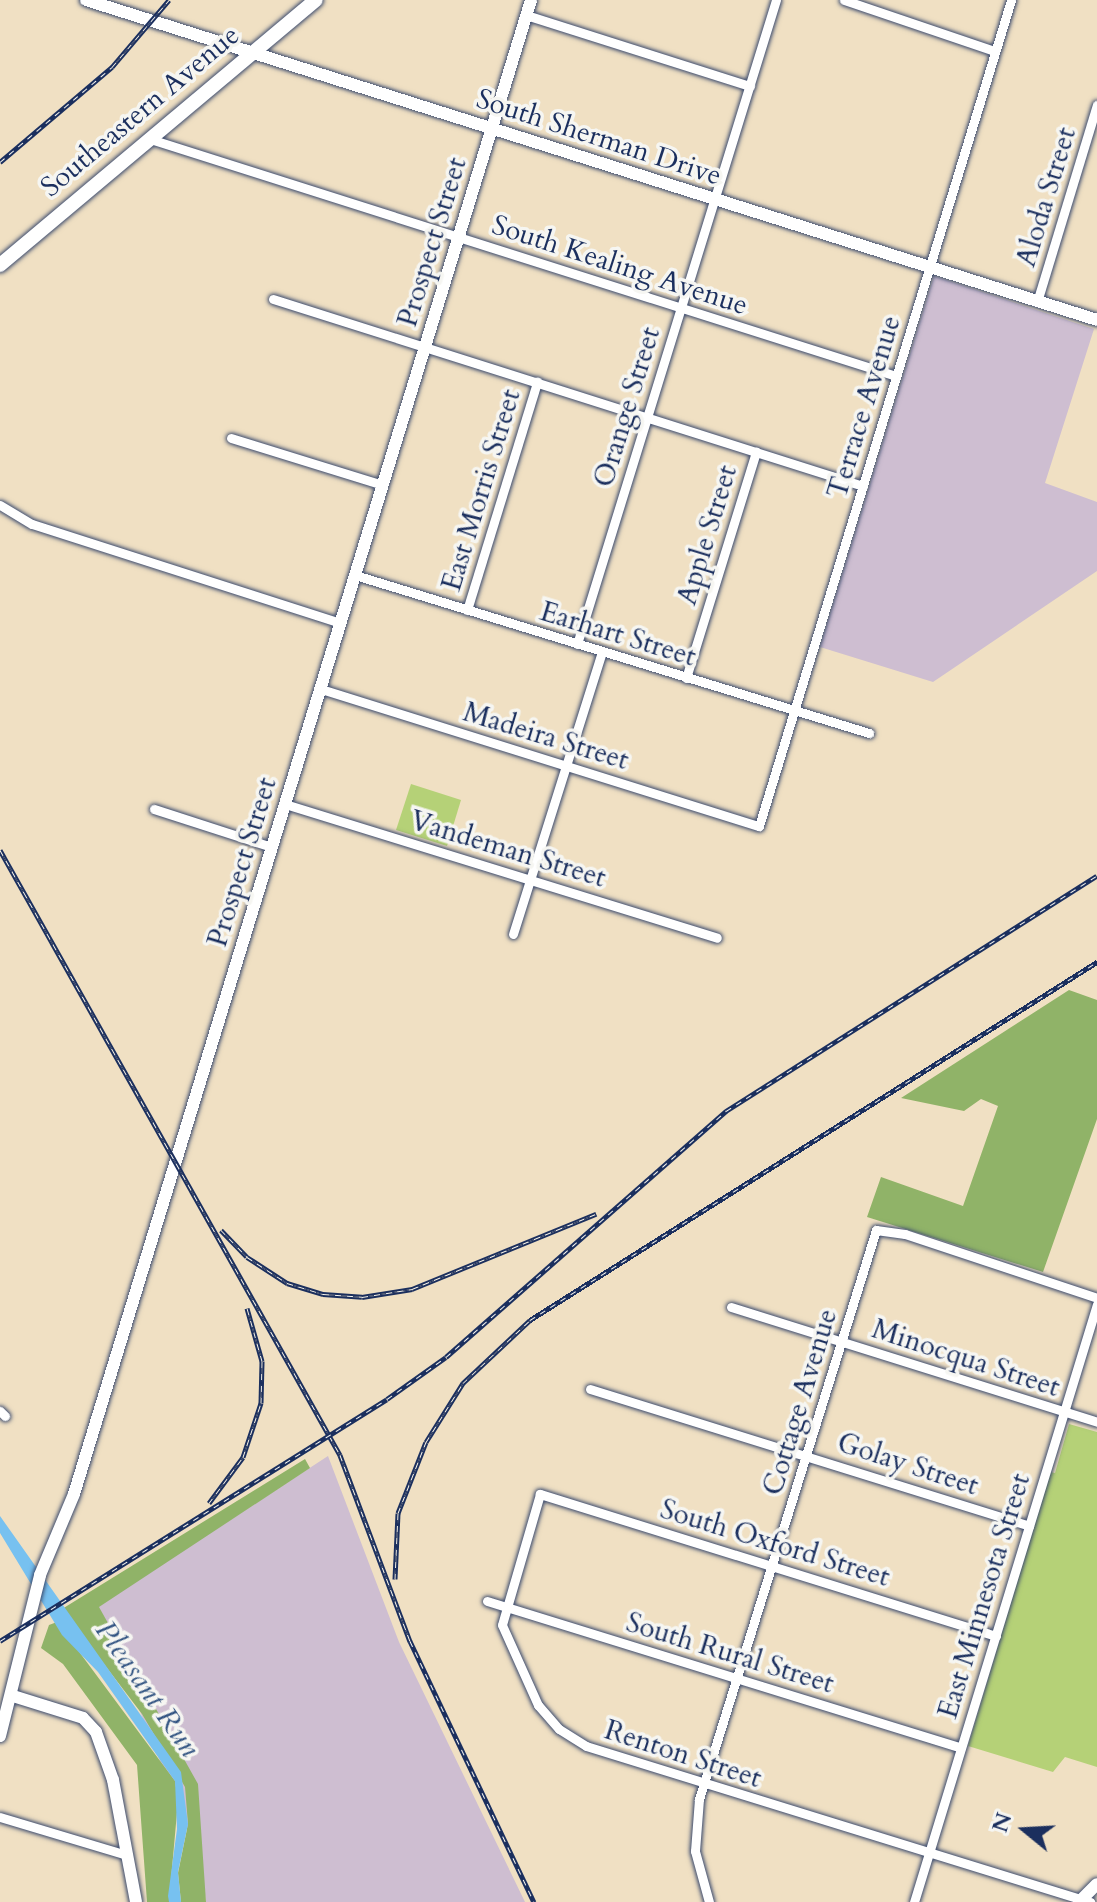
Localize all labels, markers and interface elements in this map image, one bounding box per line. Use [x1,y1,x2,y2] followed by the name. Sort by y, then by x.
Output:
[34,18,246,204] street label: Southeastern Avenue
[472,82,726,192] street label: South Sherman Drive
[1009,123,1083,271] street label: Aloda Street
[390,153,474,331] street label: Prospect Street
[488,208,752,322] street label: South Kealing Avenue
[820,311,908,503] street label: Terrace Avenue
[587,323,667,491] street label: Orange Street
[434,385,528,595] street label: East Morris Street
[670,461,744,609] street label: Apple Street
[536,594,700,674] street label: Earhart Street
[459,695,633,777] street label: Madeira Street
[200,773,284,951] street label: Prospect Street
[406,803,610,895] street label: Vandeman Street
[756,1305,844,1499] street label: Cottage Avenue
[868,1312,1064,1404] street label: Minocqua Street
[833,1425,983,1503] street label: Golay Street
[931,1470,1037,1722] street label: East Minnesota Street
[656,1492,894,1594] street label: South Oxford Street
[622,1605,838,1701] street label: South Rural Street
[87,1614,207,1764] water label: Pleasant Run
[600,1713,766,1795] street label: Renton Street
[985,1790,1065,1870] north arrow
[985,1809,1019,1836] text: N

